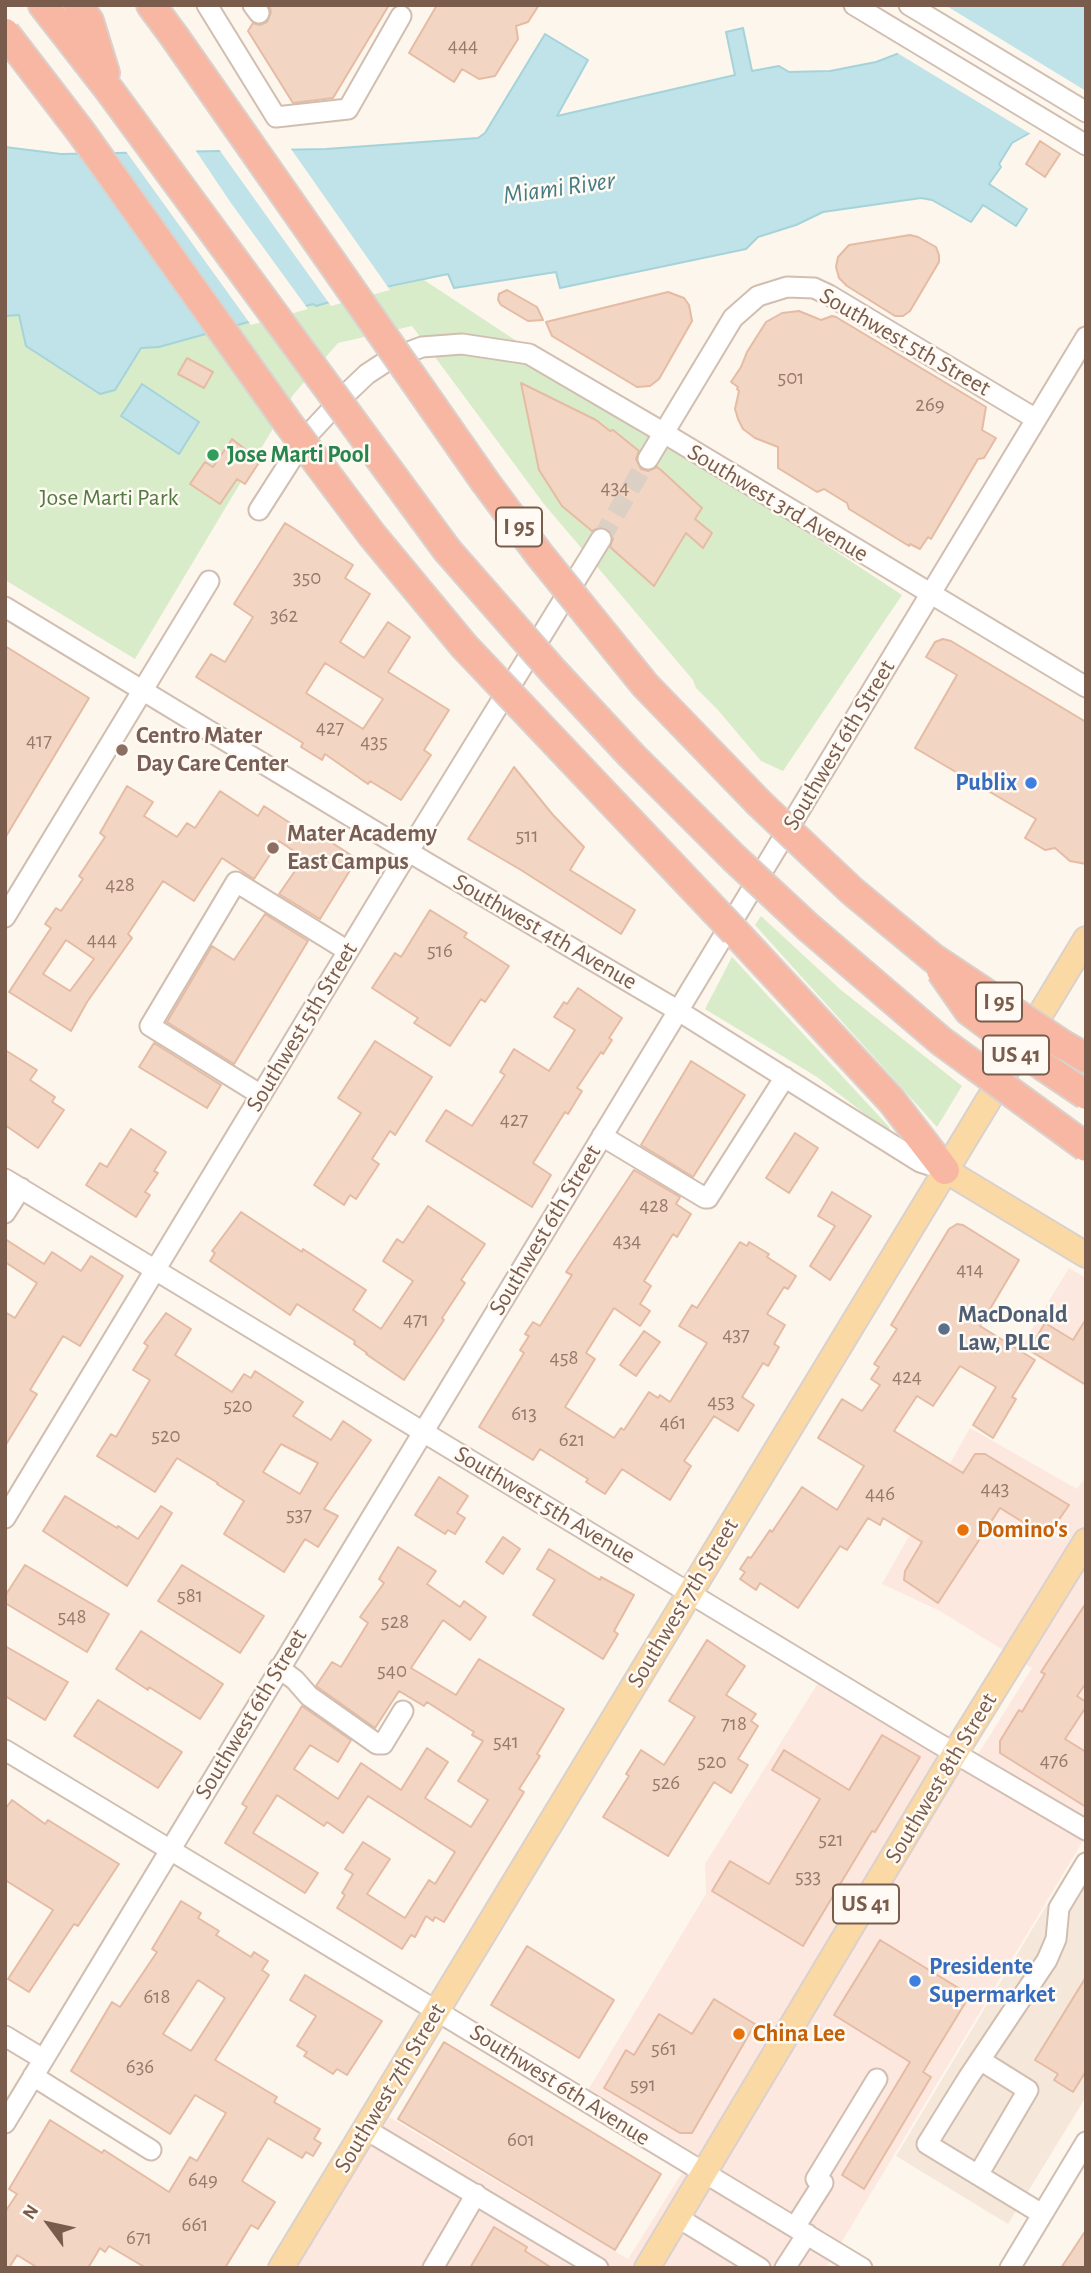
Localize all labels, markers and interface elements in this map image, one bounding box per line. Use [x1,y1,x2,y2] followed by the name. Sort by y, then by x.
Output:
[448,33,478,59] house number: 444
[501,165,617,211] water label: Miami River
[814,281,996,403] street label: Southwest 5th Street
[777,365,805,391] house number: 501
[915,392,945,418] house number: 269
[682,438,874,568] street label: Southwest 3rd Avenue
[227,441,370,469] place label: Jose Marti Pool
[205,447,221,463] marker: Jose Marti Pool
[601,475,629,501] house number: 434
[40,484,178,512] park label: Jose Marti Park
[496,508,542,547] road number: I 95
[293,565,321,591] house number: 350
[270,603,298,629] house number: 362
[777,655,901,835] street label: Southwest 6th Street
[316,715,344,741] house number: 427
[136,722,288,778] place label: Centro Mater Day Care Center
[26,728,52,754] house number: 417
[360,729,388,755] house number: 435
[114,742,130,758] marker: Centro Mater Day Care Center
[955,769,1017,797] place label: Publix
[1023,775,1039,791] marker: Publix
[287,820,437,876] place label: Mater Academy East Campus
[515,823,539,849] house number: 511
[265,840,281,856] marker: Mater Academy East Campus
[448,868,642,996] street label: Southwest 4th Avenue
[105,872,135,898] house number: 428
[87,927,117,953] house number: 444
[240,937,364,1117] street label: Southwest 5th Street
[427,938,453,964] house number: 516
[976,982,1022,1021] road number: I 95
[983,1036,1049,1074] road number: US 41
[500,1107,528,1133] house number: 427
[483,1140,607,1320] street label: Southwest 6th Street
[639,1193,669,1219] house number: 428
[613,1228,641,1254] house number: 434
[956,1257,984,1283] house number: 414
[958,1301,1068,1357] place label: MacDonald Law, PLLC
[403,1307,429,1333] house number: 471
[936,1321,952,1337] marker: MacDonald Law, PLLC
[722,1322,750,1348] house number: 437
[550,1345,578,1371] house number: 458
[892,1364,922,1390] house number: 424
[707,1389,735,1415] house number: 453
[223,1393,253,1419] house number: 520
[511,1401,537,1427] house number: 613
[659,1410,687,1436] house number: 461
[151,1423,181,1449] house number: 520
[559,1427,585,1453] house number: 621
[449,1440,641,1570] street label: Southwest 5th Avenue
[981,1476,1009,1502] house number: 443
[865,1481,895,1507] house number: 446
[286,1502,312,1528] house number: 537
[621,1513,745,1693] street label: Southwest 7th Street
[977,1516,1068,1544] place label: Domino's
[955,1522,971,1538] marker: Domino's
[177,1583,203,1609] house number: 581
[58,1604,86,1630] house number: 548
[381,1609,409,1635] house number: 528
[189,1624,313,1804] street label: Southwest 6th Street
[377,1658,407,1684] house number: 540
[879,1687,1003,1869] street label: Southwest 8th Street
[721,1711,747,1737] house number: 718
[493,1729,519,1755] house number: 541
[1040,1748,1068,1774] house number: 476
[697,1749,727,1775] house number: 520
[652,1770,680,1796] house number: 526
[818,1827,844,1853] house number: 521
[795,1864,821,1890] house number: 533
[833,1884,899,1924] road number: US 41
[929,1953,1055,2009] place label: Presidente Supermarket
[907,1973,923,1989] marker: Presidente Supermarket
[143,1984,171,2010] house number: 618
[328,1998,452,2178] street label: Southwest 7th Street
[464,2018,656,2152] street label: Southwest 6th Avenue
[753,2020,845,2048] place label: China Lee
[731,2026,747,2042] marker: China Lee
[651,2036,677,2062] house number: 561
[126,2054,154,2080] house number: 636
[630,2072,656,2098] house number: 591
[507,2127,535,2153] house number: 601
[188,2167,218,2193] house number: 649
[14,2189,84,2259] north arrow
[19,2202,43,2223] text: N
[182,2212,208,2238] house number: 661
[126,2225,152,2251] house number: 671

